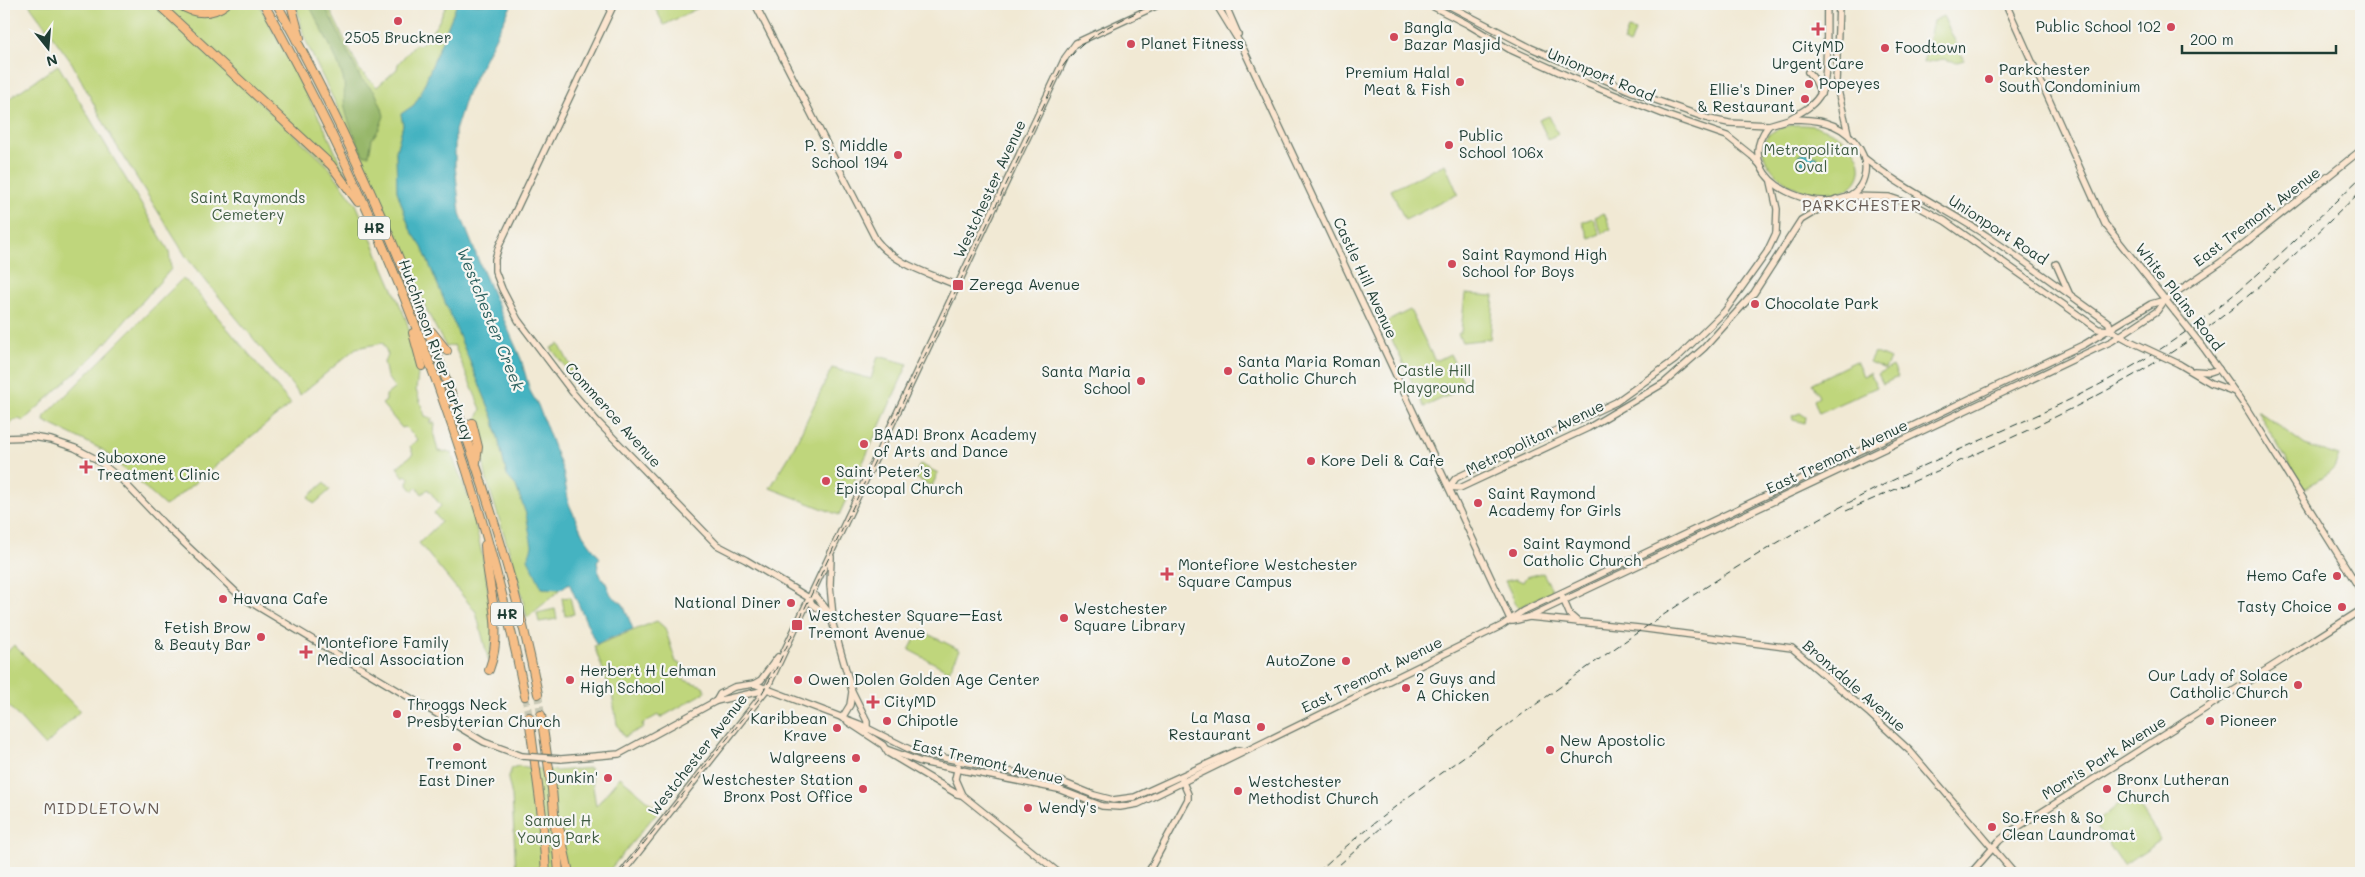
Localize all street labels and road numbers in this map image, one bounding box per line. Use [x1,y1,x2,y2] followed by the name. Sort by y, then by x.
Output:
[1545,42,1658,106] street label: Unionport Road
[948,116,1030,261] street label: Westchester Avenue
[2189,162,2324,271] street label: East Tremont Avenue
[1945,190,2052,269] street label: Unionport Road
[1329,214,1403,341] street label: Castle Hill Avenue
[358,217,390,240] road number: HR
[2131,238,2228,354] street label: White Plains Road
[395,256,479,443] street label: Hutchinson River Parkway
[561,357,666,471] street label: Commerce Avenue
[1462,395,1607,479] street label: Metropolitan Avenue
[1762,414,1911,498] street label: East Tremont Avenue
[491,602,523,626] road number: HR
[1298,631,1445,717] street label: East Tremont Avenue
[1799,635,1910,736] street label: Bronxdale Avenue
[643,689,751,820] street label: Westchester Avenue
[2037,711,2170,804] street label: Morris Park Avenue
[911,734,1066,788] street label: East Tremont Avenue

